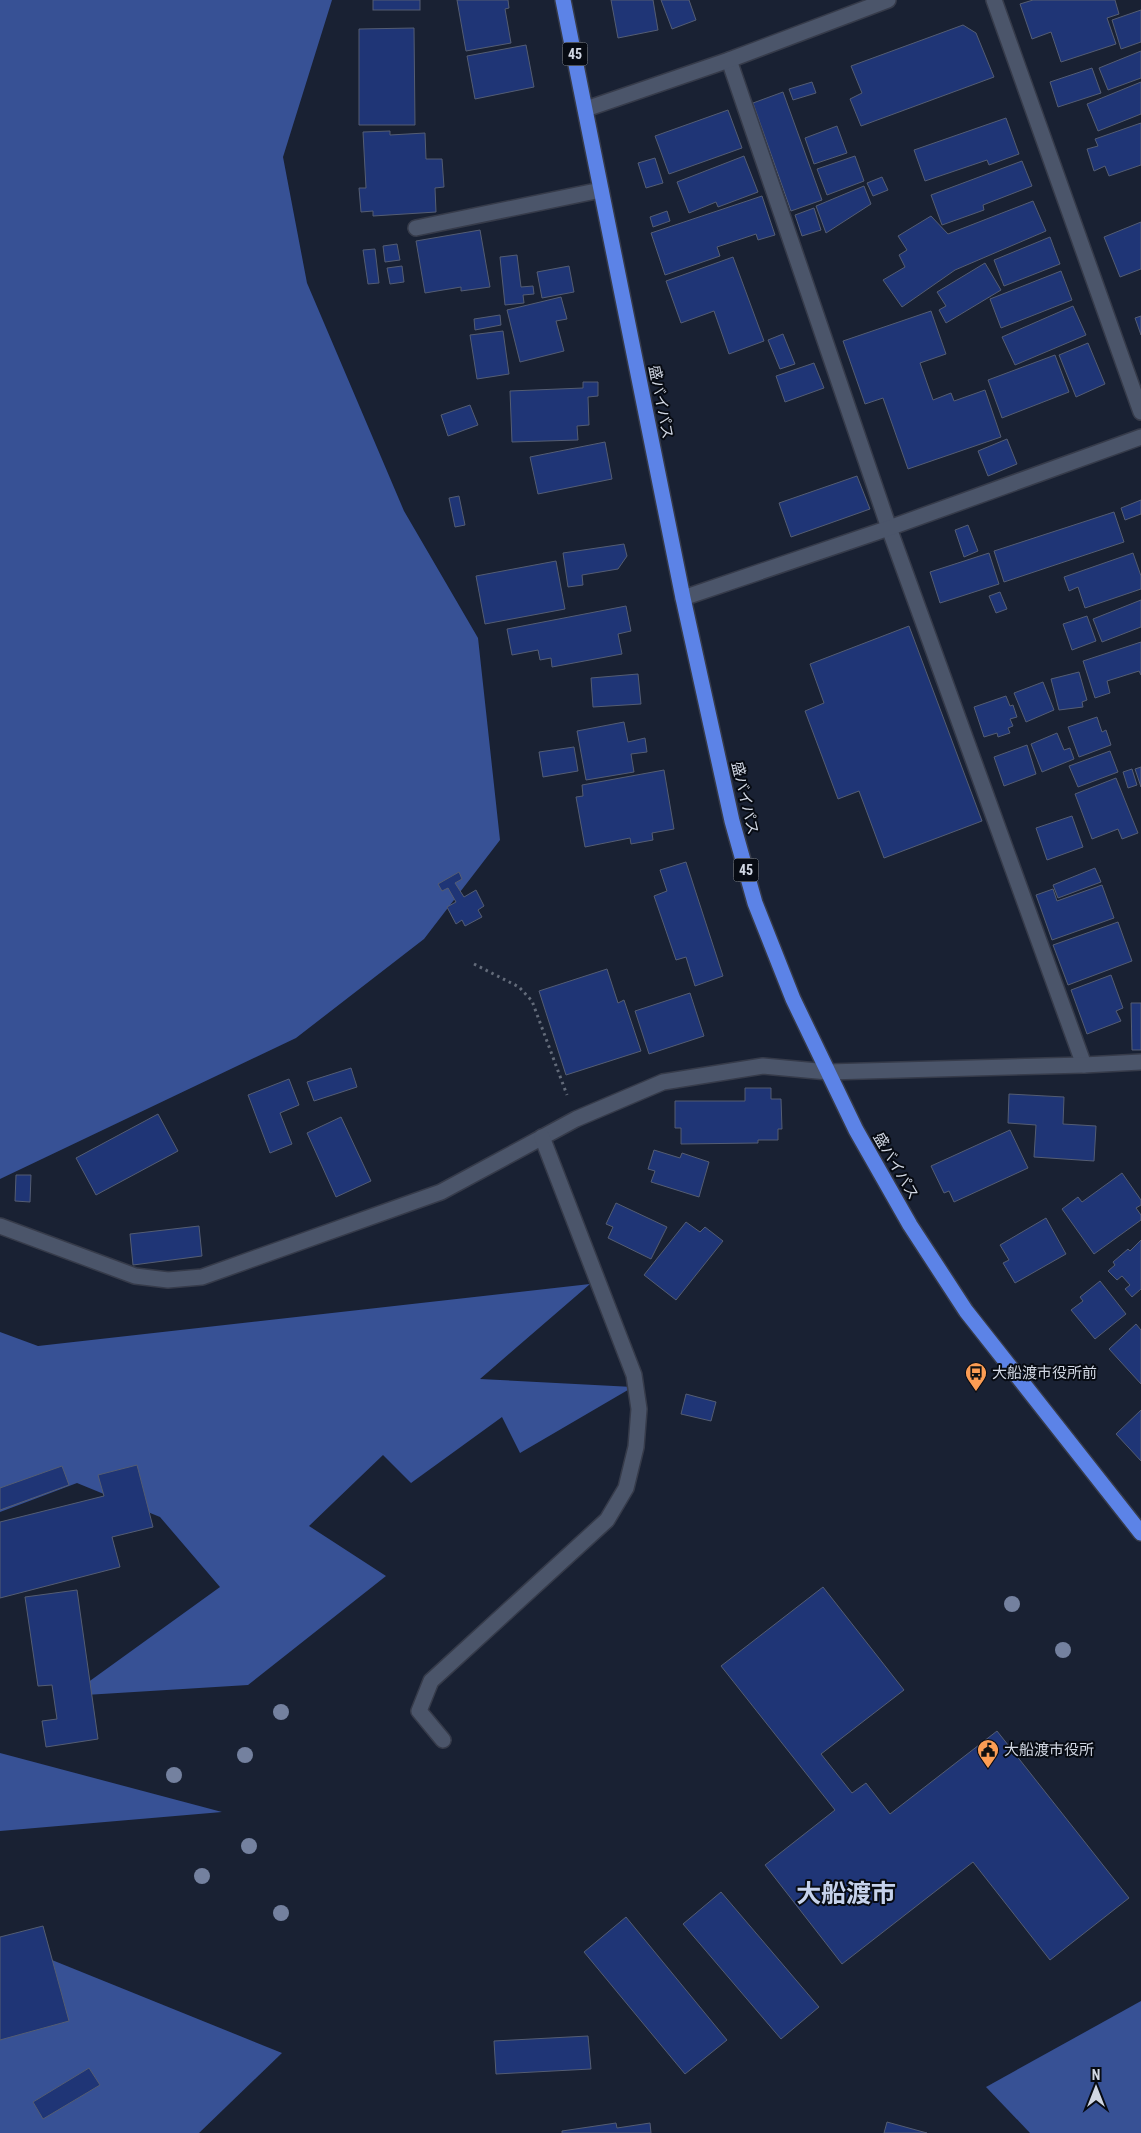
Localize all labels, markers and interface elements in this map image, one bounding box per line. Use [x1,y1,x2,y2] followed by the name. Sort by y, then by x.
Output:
[562,42,588,66] road number: 45
[645,364,677,440] street label: 盛バイパス
[728,760,762,836] street label: 盛バイパス
[734,858,758,882] road number: 45
[870,1129,922,1203] street label: 盛バイパス
[964,1361,988,1392] bus stop icon: 大船渡市役所前
[992,1364,1097,1382] place label: 大船渡市役所前
[976,1738,1000,1769] public building icon: 大船渡市役所
[1004,1741,1094,1759] place label: 大船渡市役所
[796,1879,896,1908] district label: 大船渡市
[1071,2063,1121,2113] north arrow
[1092,2067,1100,2083] text: N

